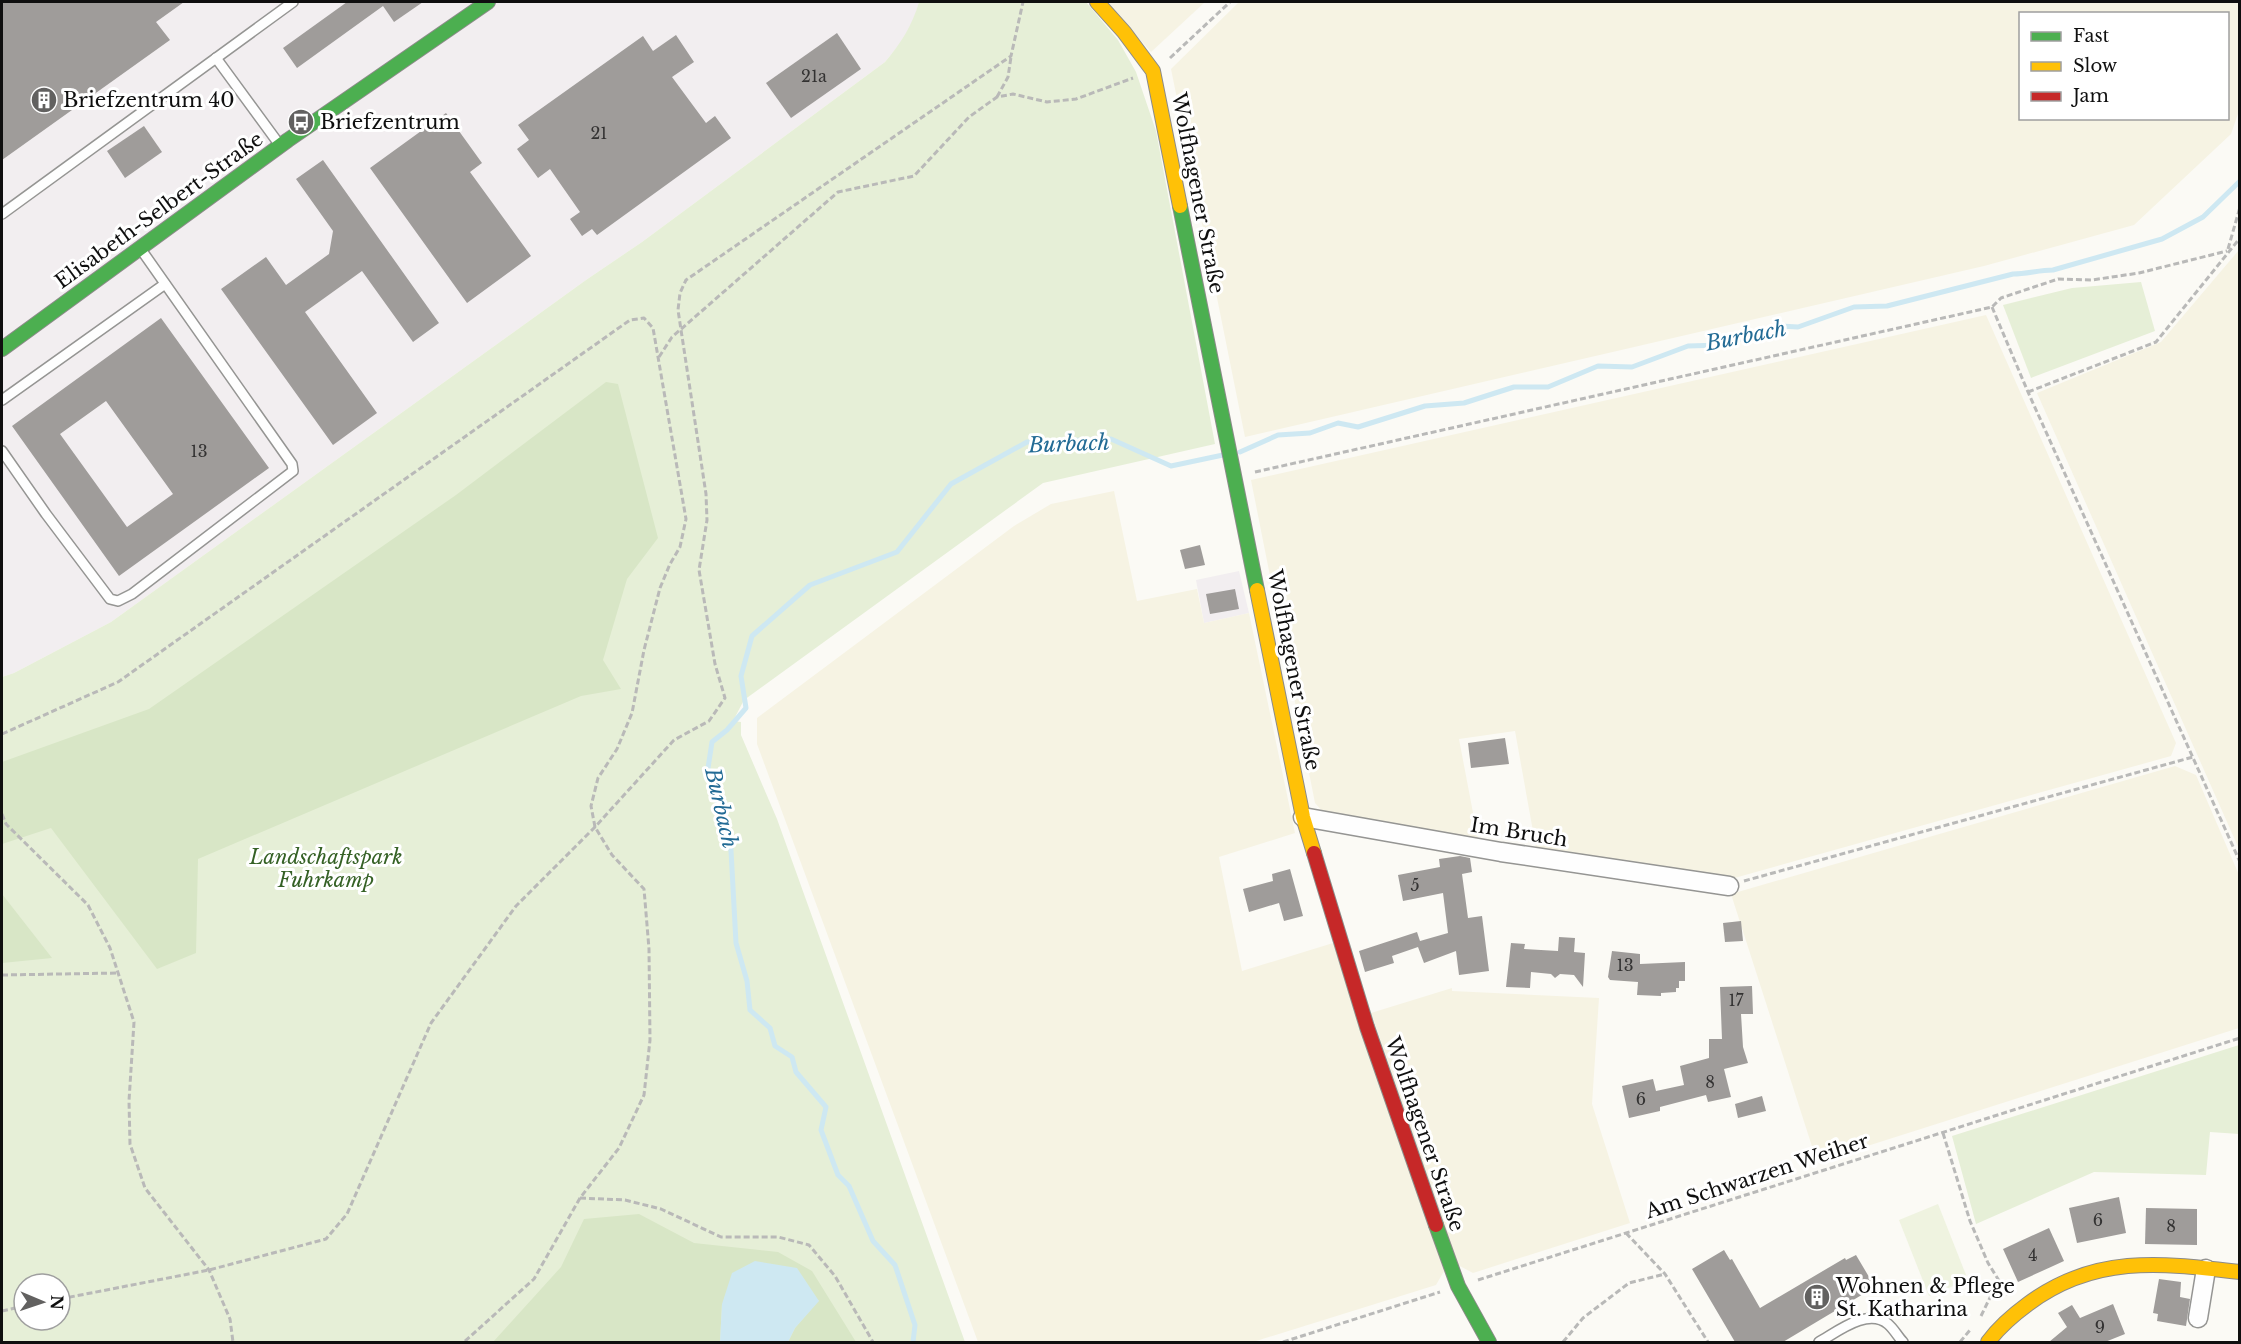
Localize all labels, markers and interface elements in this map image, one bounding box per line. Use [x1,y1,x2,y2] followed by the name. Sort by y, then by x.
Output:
[2019,12,2229,120] legend
[2073,25,2110,47] text: Fast
[2073,55,2118,77] text: Slow
[801,66,827,86] house number: 21a
[29,85,59,115] building icon: Briefzentrum 40
[2071,85,2109,107] text: Jam
[63,88,234,112] place label: Briefzentrum 40
[1167,90,1229,295] street label: Wolfhagener Straße
[286,107,316,137] bus stop icon: Briefzentrum
[320,110,460,134] place label: Briefzentrum
[591,123,608,143] house number: 21
[50,127,268,293] street label: Elisabeth-Selbert-Straße
[1702,315,1789,357] water label: Burbach
[1027,430,1110,458] water label: Burbach
[191,441,208,461] house number: 13
[1263,567,1325,772] street label: Wolfhagener Straße
[699,764,743,851] water label: Burbach
[1469,812,1570,852] street label: Im Bruch
[249,845,402,892] park label: Landschaftspark Fuhrkamp
[1410,875,1420,895] house number: 5
[1617,955,1634,975] house number: 13
[1728,990,1745,1010] house number: 17
[1380,1033,1470,1234] street label: Wolfhagener Straße
[1705,1072,1715,1092] house number: 8
[1636,1089,1646,1109] house number: 6
[1641,1128,1872,1224] street label: Am Schwarzen Weiher
[2093,1210,2103,1230] house number: 6
[2166,1216,2176,1236] house number: 8
[2028,1245,2038,1265] house number: 4
[12,1272,72,1332] north arrow
[1835,1274,2015,1321] place label: Wohnen & Pflege St. Katharina
[1802,1282,1832,1312] building icon: Wohnen & Pflege St. Katharina
[47,1295,67,1310] text: N
[2095,1317,2105,1337] house number: 9

